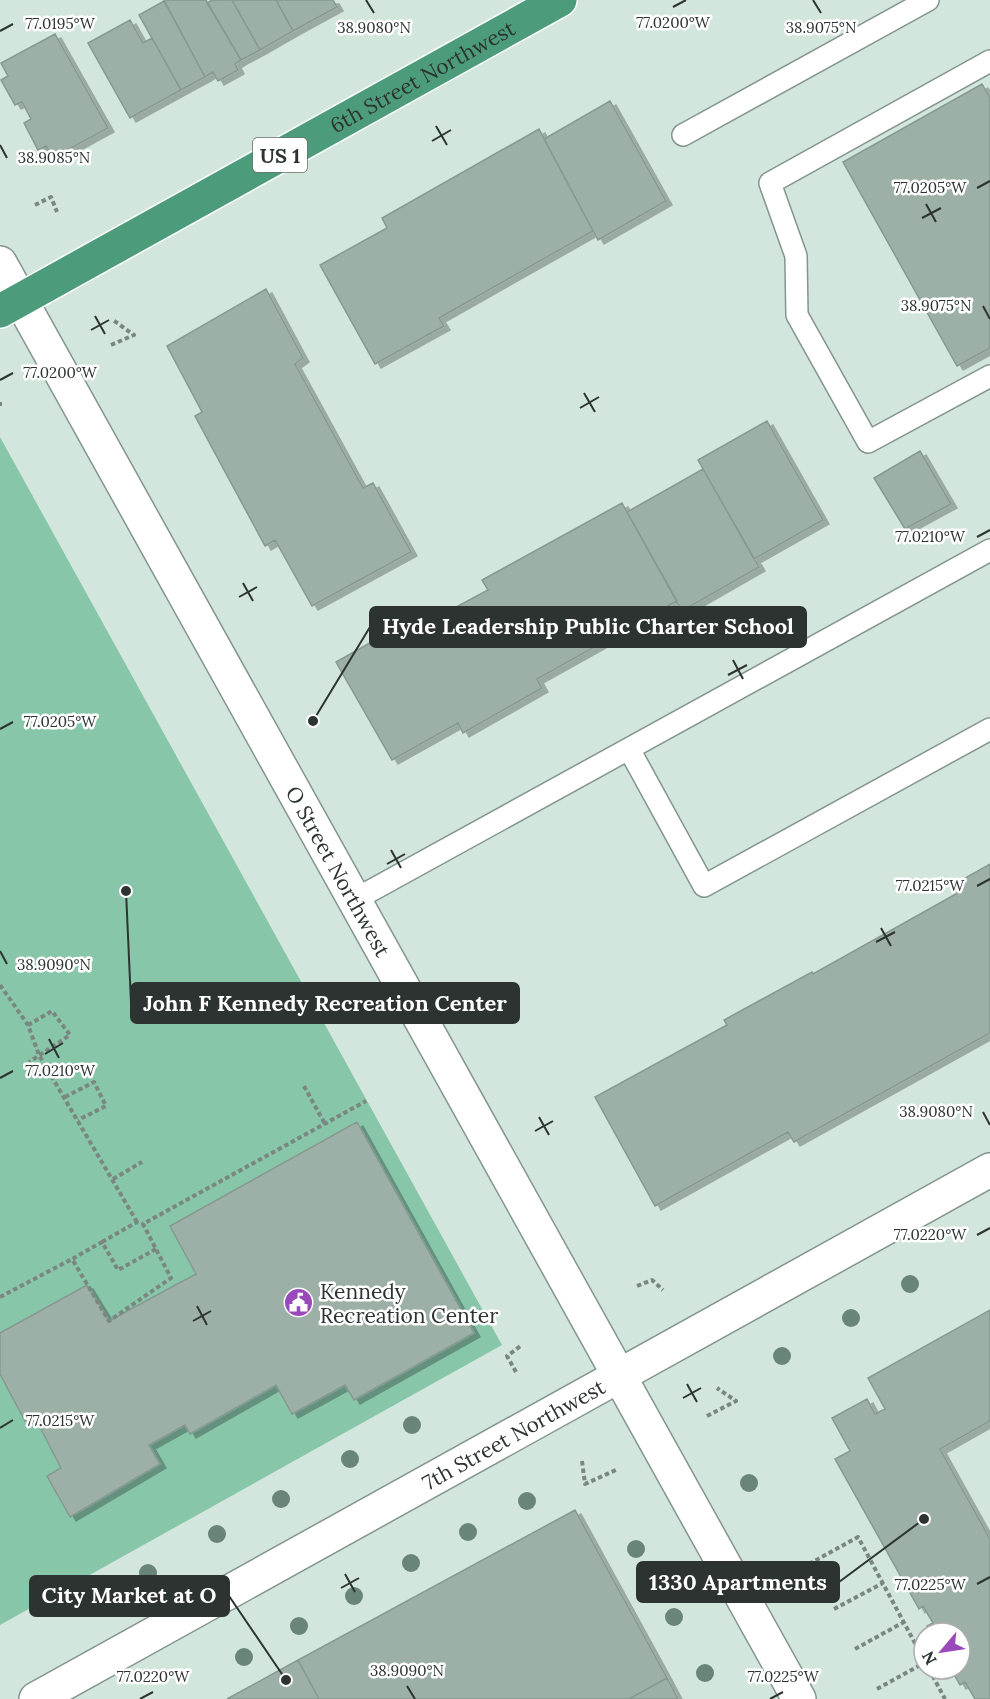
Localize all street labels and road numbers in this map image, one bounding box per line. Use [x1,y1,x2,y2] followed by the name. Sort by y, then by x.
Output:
[325,14,520,139] street label: 6th Street Northwest
[253,138,307,172] road number: US 1
[280,781,397,962] street label: O Street Northwest
[417,1372,610,1496] street label: 7th Street Northwest

